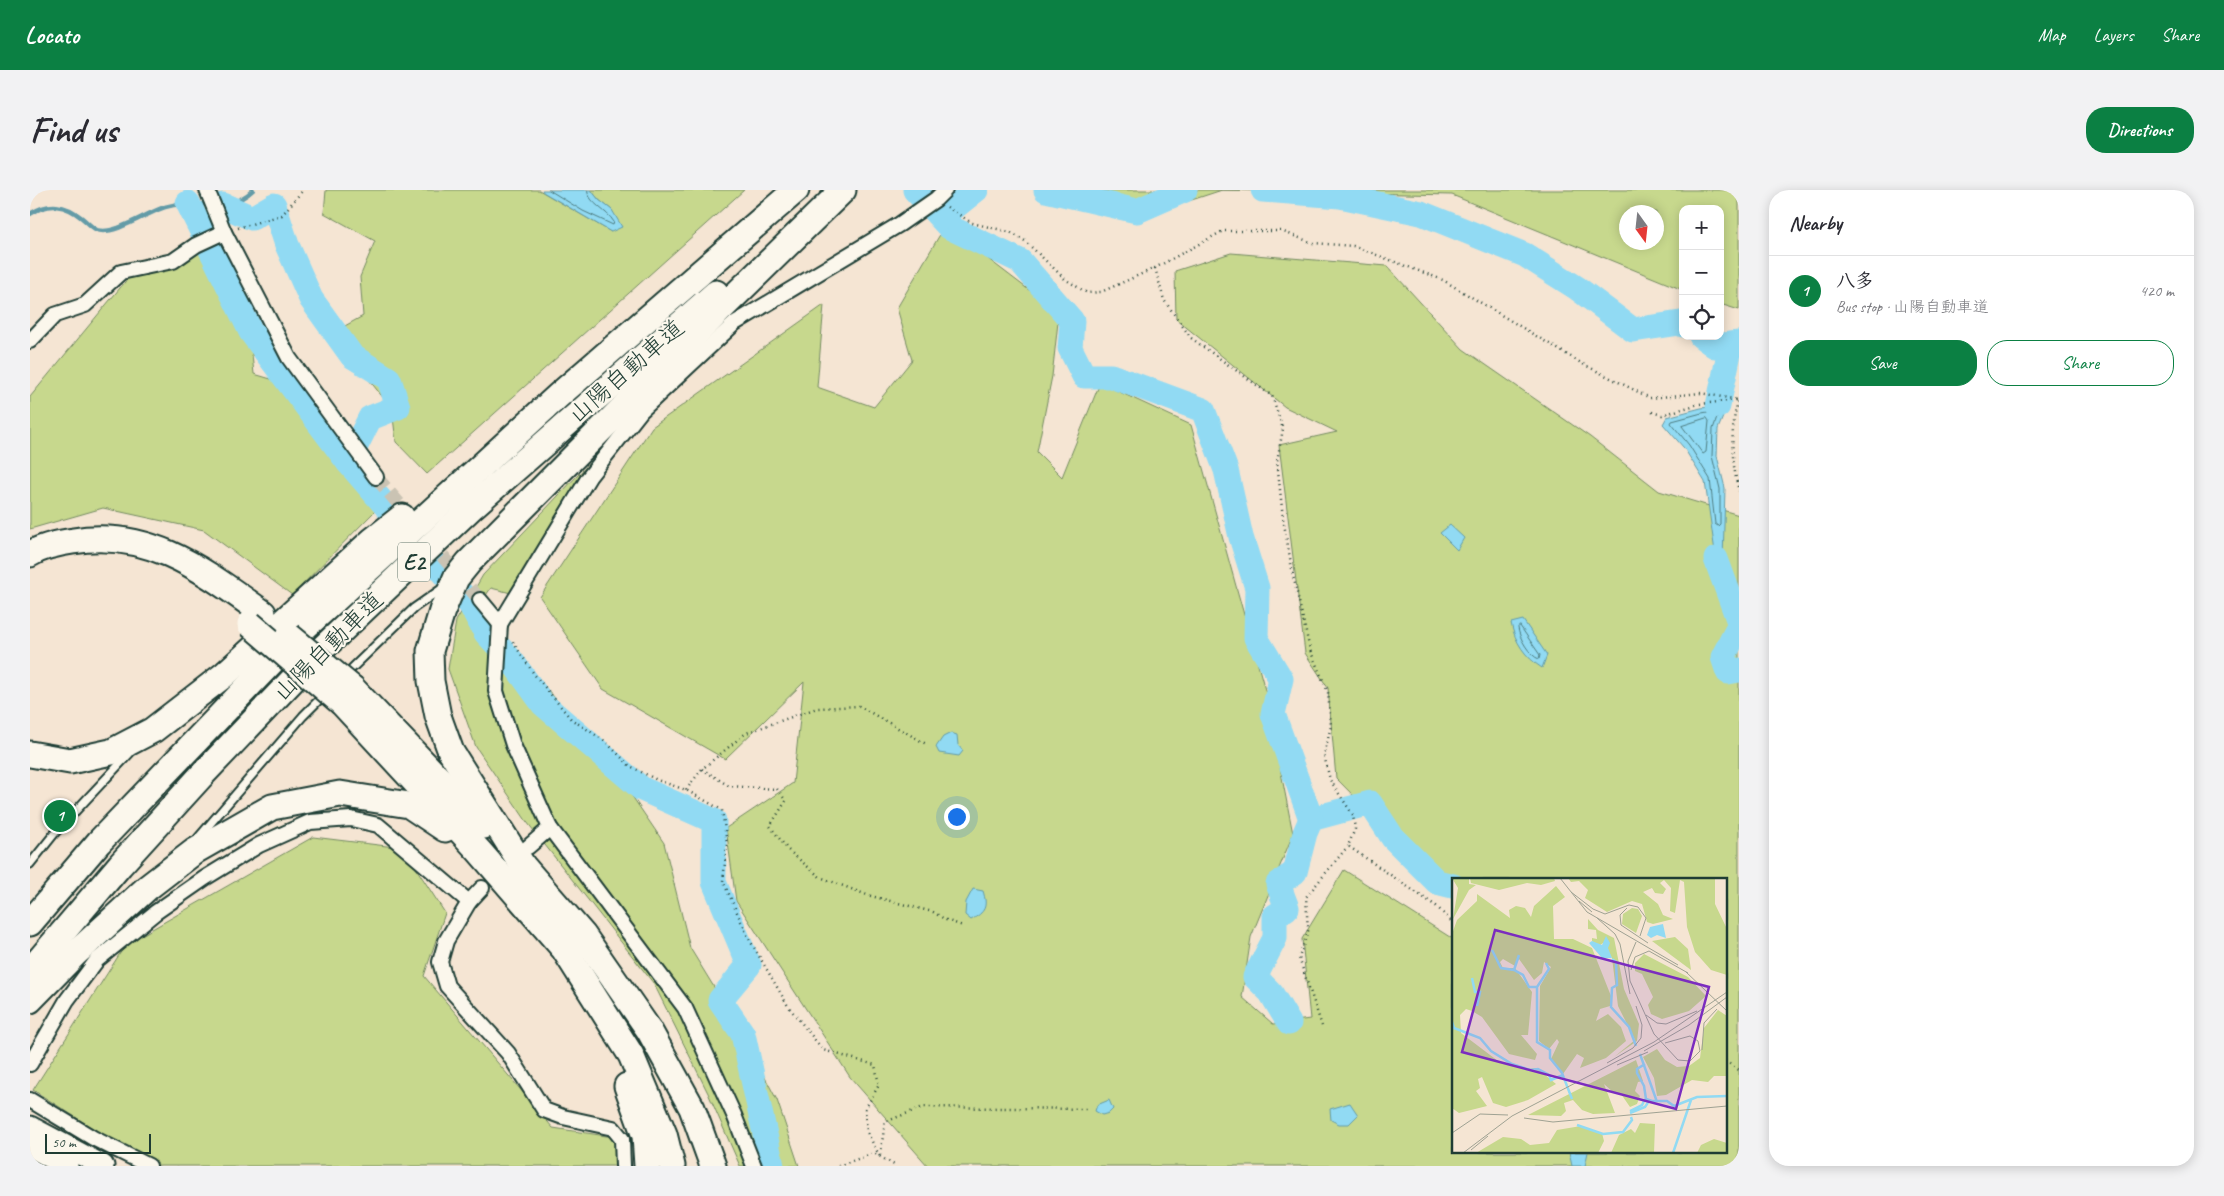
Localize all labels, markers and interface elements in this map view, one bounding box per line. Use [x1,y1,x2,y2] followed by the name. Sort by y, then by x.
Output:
[25,20,79,50] text: Locato
[2038,24,2066,46] text: Map
[2094,24,2133,46] text: Layers
[2161,24,2199,46] text: Share
[2086,107,2194,153] button: Directions
[30,108,117,153] text: Find us
[1619,205,1664,250] north arrow
[1679,205,1724,340] map controls
[1679,205,1724,250] button: +
[1789,210,1842,236] text: Nearby
[1679,250,1724,295] button: −
[1836,269,1874,293] text: 八多
[1801,281,1809,301] text: 1
[2140,281,2174,301] text: 420 m
[1679,295,1724,340] button: locate
[1836,297,1989,317] text: Bus stop · 山陽自動車道
[562,312,690,430] street label: 山陽自動車道
[1789,340,1977,386] button: Save
[1987,340,2174,386] button: Share
[398,542,430,582] road number: E2
[266,584,390,708] street label: 山陽自動車道
[44,797,76,835] pin: 1
[944,804,970,830] your location
[1452,878,1726,1154] inset map
[45,1131,151,1154] scale bar
[52,1134,76,1151] text: 50 m

